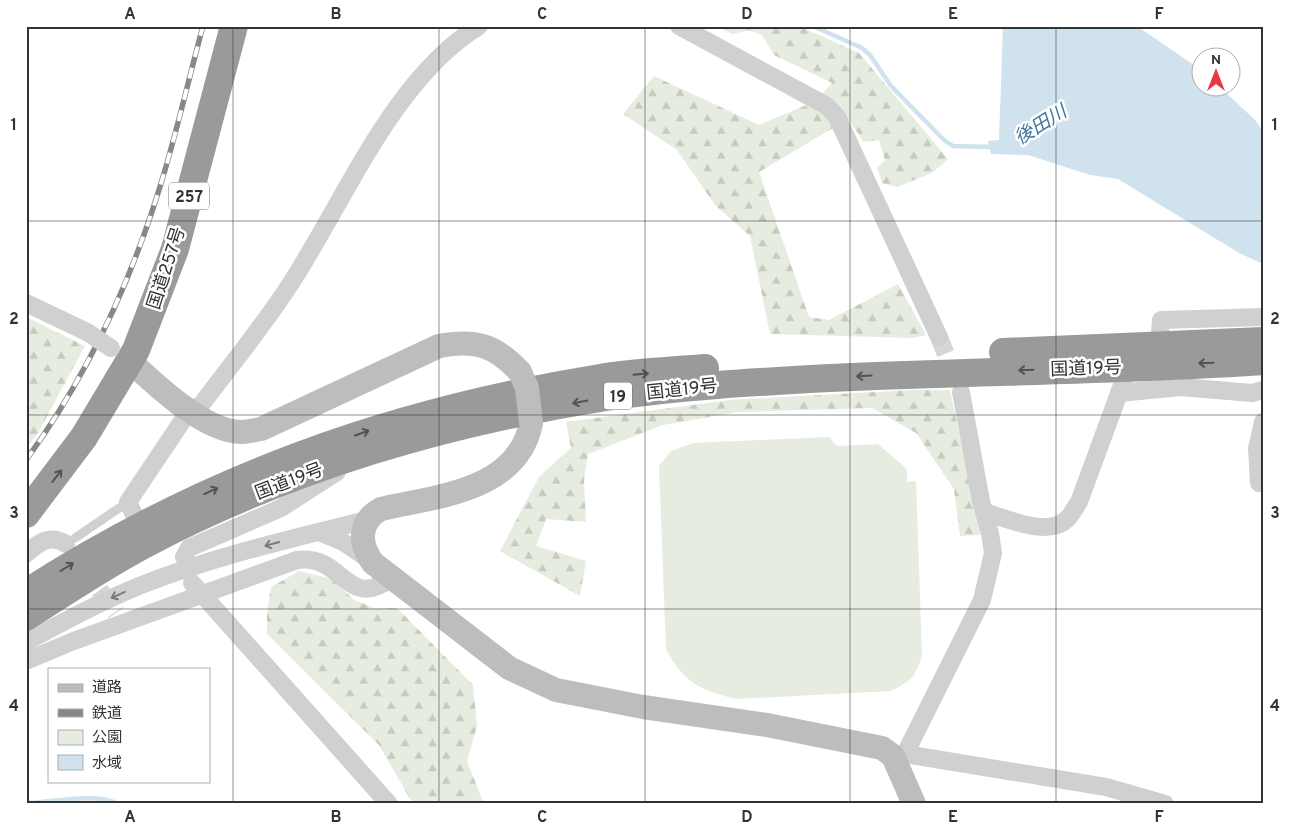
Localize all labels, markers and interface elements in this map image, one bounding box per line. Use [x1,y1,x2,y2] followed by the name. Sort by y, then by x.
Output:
[124,5,136,25] text: A
[330,5,342,25] text: B
[537,5,547,25] text: C
[741,5,753,25] text: D
[948,5,958,25] text: E
[1154,5,1164,25] text: F
[1192,48,1242,98] north arrow
[1211,52,1221,69] text: N
[1011,99,1073,151] water label: 後田川
[11,116,17,136] text: 1
[1272,116,1278,136] text: 1
[169,182,209,210] road number: 257
[143,224,192,313] street label: 国道257号
[9,310,19,330] text: 2
[1270,310,1280,330] text: 2
[1050,357,1122,382] street label: 国道19号
[1198,359,1214,368] one-way arrow
[1019,365,1035,375] one-way arrow
[633,369,649,379] one-way arrow
[856,372,872,381] one-way arrow
[645,375,719,406] street label: 国道19号
[604,382,632,410] road number: 19
[573,398,589,408] one-way arrow
[354,427,370,437] one-way arrow
[252,459,327,506] street label: 国道19号
[51,470,62,483] one-way arrow
[203,485,218,495] one-way arrow
[9,504,19,524] text: 3
[1270,504,1280,524] text: 3
[265,540,281,549] one-way arrow
[60,561,74,571] one-way arrow
[111,591,126,601] one-way arrow
[48,668,210,782] legend
[92,679,122,698] text: 道路
[9,697,19,717] text: 4
[1270,697,1280,717] text: 4
[92,705,122,724] text: 鉄道
[92,729,122,748] text: 公園
[92,755,122,774] text: 水域
[124,808,136,828] text: A
[330,808,342,828] text: B
[537,808,547,828] text: C
[741,808,753,828] text: D
[948,808,958,828] text: E
[1154,808,1164,828] text: F

